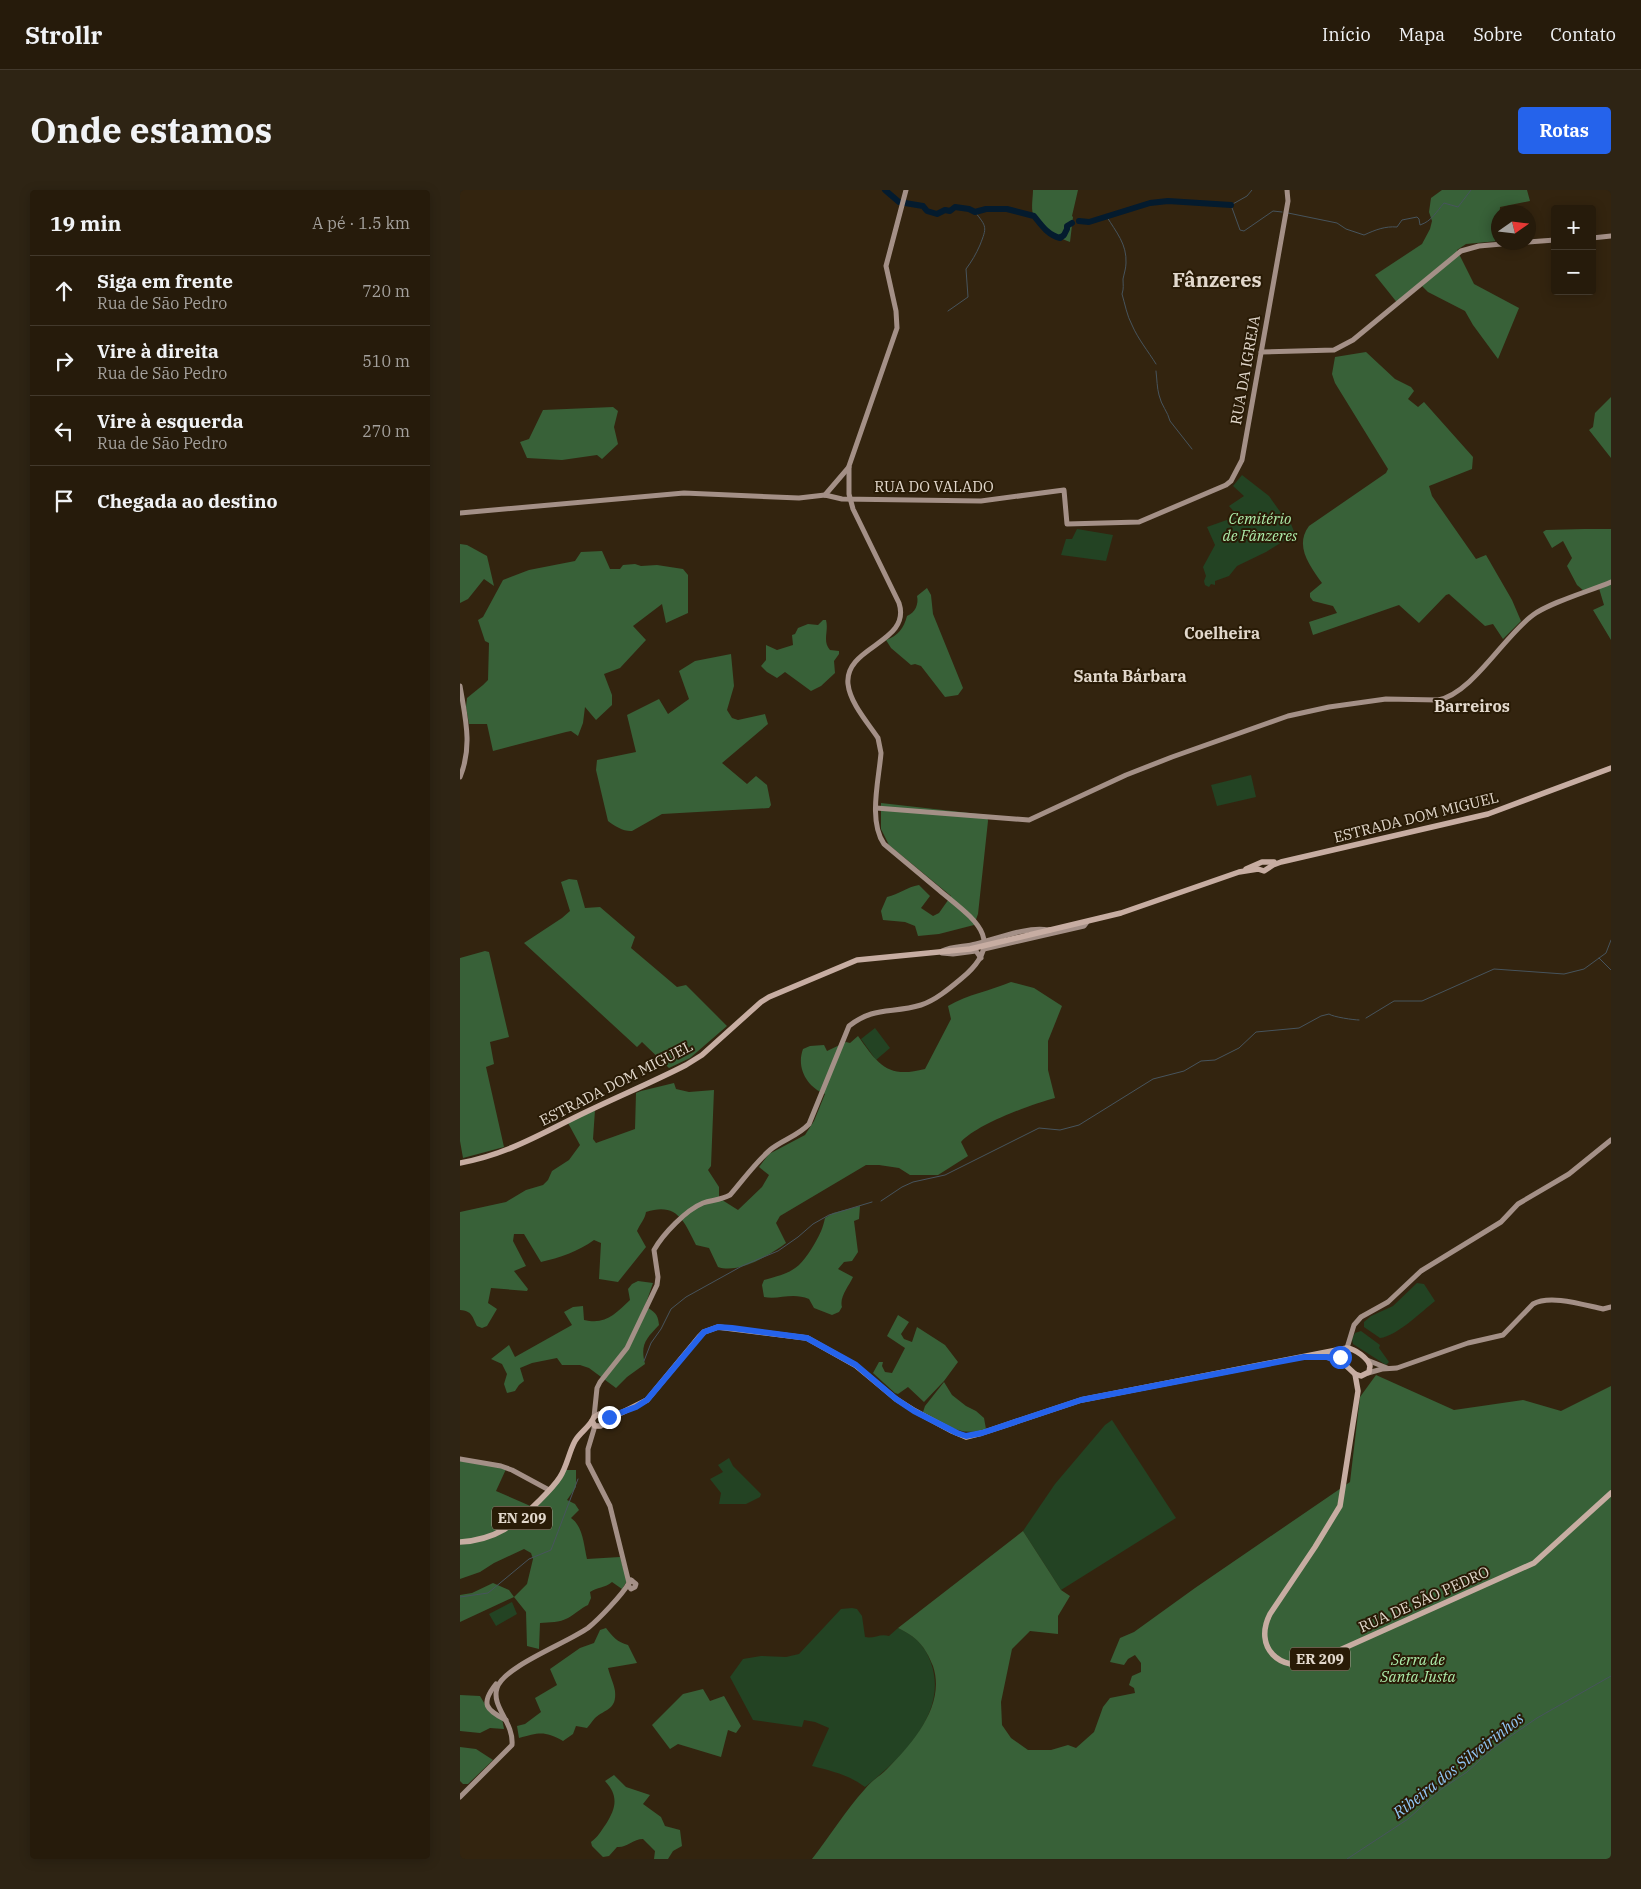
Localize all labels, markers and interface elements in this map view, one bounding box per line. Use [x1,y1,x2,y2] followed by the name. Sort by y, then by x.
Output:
[25,19,102,51] text: Strollr
[1322,23,1371,46] text: Início
[1399,23,1445,46] text: Mapa
[1473,23,1522,46] text: Sobre
[1550,23,1616,46] text: Contato
[30,107,272,153] text: Onde estamos
[1518,107,1611,154] button: Rotas
[1491,205,1536,250] north arrow
[1551,205,1596,295] map controls
[1551,205,1596,250] button: +
[50,209,121,237] text: 19 min
[312,213,410,233] text: A pé · 1.5 km
[1551,250,1596,295] button: −
[1172,266,1262,293] district label: Fânzeres
[97,269,233,293] text: Siga em frente
[50,277,78,305] icon: ahead
[362,281,410,301] text: 720 m
[97,293,227,313] text: Rua de São Pedro
[1226,313,1264,426] street label: RUA DA IGREJA
[97,339,219,363] text: Vire à direita
[50,347,78,375] icon: right
[362,351,410,371] text: 510 m
[97,363,227,383] text: Rua de São Pedro
[97,409,244,433] text: Vire à esquerda
[50,417,78,445] icon: left
[362,421,410,441] text: 270 m
[97,433,227,453] text: Rua de São Pedro
[874,477,994,496] street label: RUA DO VALADO
[50,487,78,515] icon: arrive
[97,489,278,513] text: Chegada ao destino
[1223,509,1298,545] park label: Cemitério de Fânzeres
[1184,623,1260,643] district label: Coelheira
[1073,666,1187,686] district label: Santa Bárbara
[1434,696,1510,716] district label: Barreiros
[1332,787,1500,847] street label: ESTRADA DOM MIGUEL
[536,1036,696,1130] street label: ESTRADA DOM MIGUEL
[1329,1346,1352,1369] route start
[598,1406,621,1429] route end
[492,1506,552,1530] road number: EN 209
[1356,1562,1492,1636] street label: RUA DE SÃO PEDRO
[1290,1648,1350,1670] road number: ER 209
[1379,1650,1457,1686] park label: Serra de Santa Justa
[1388,1708,1527,1823] water label: Ribeira dos Silveirinhos

